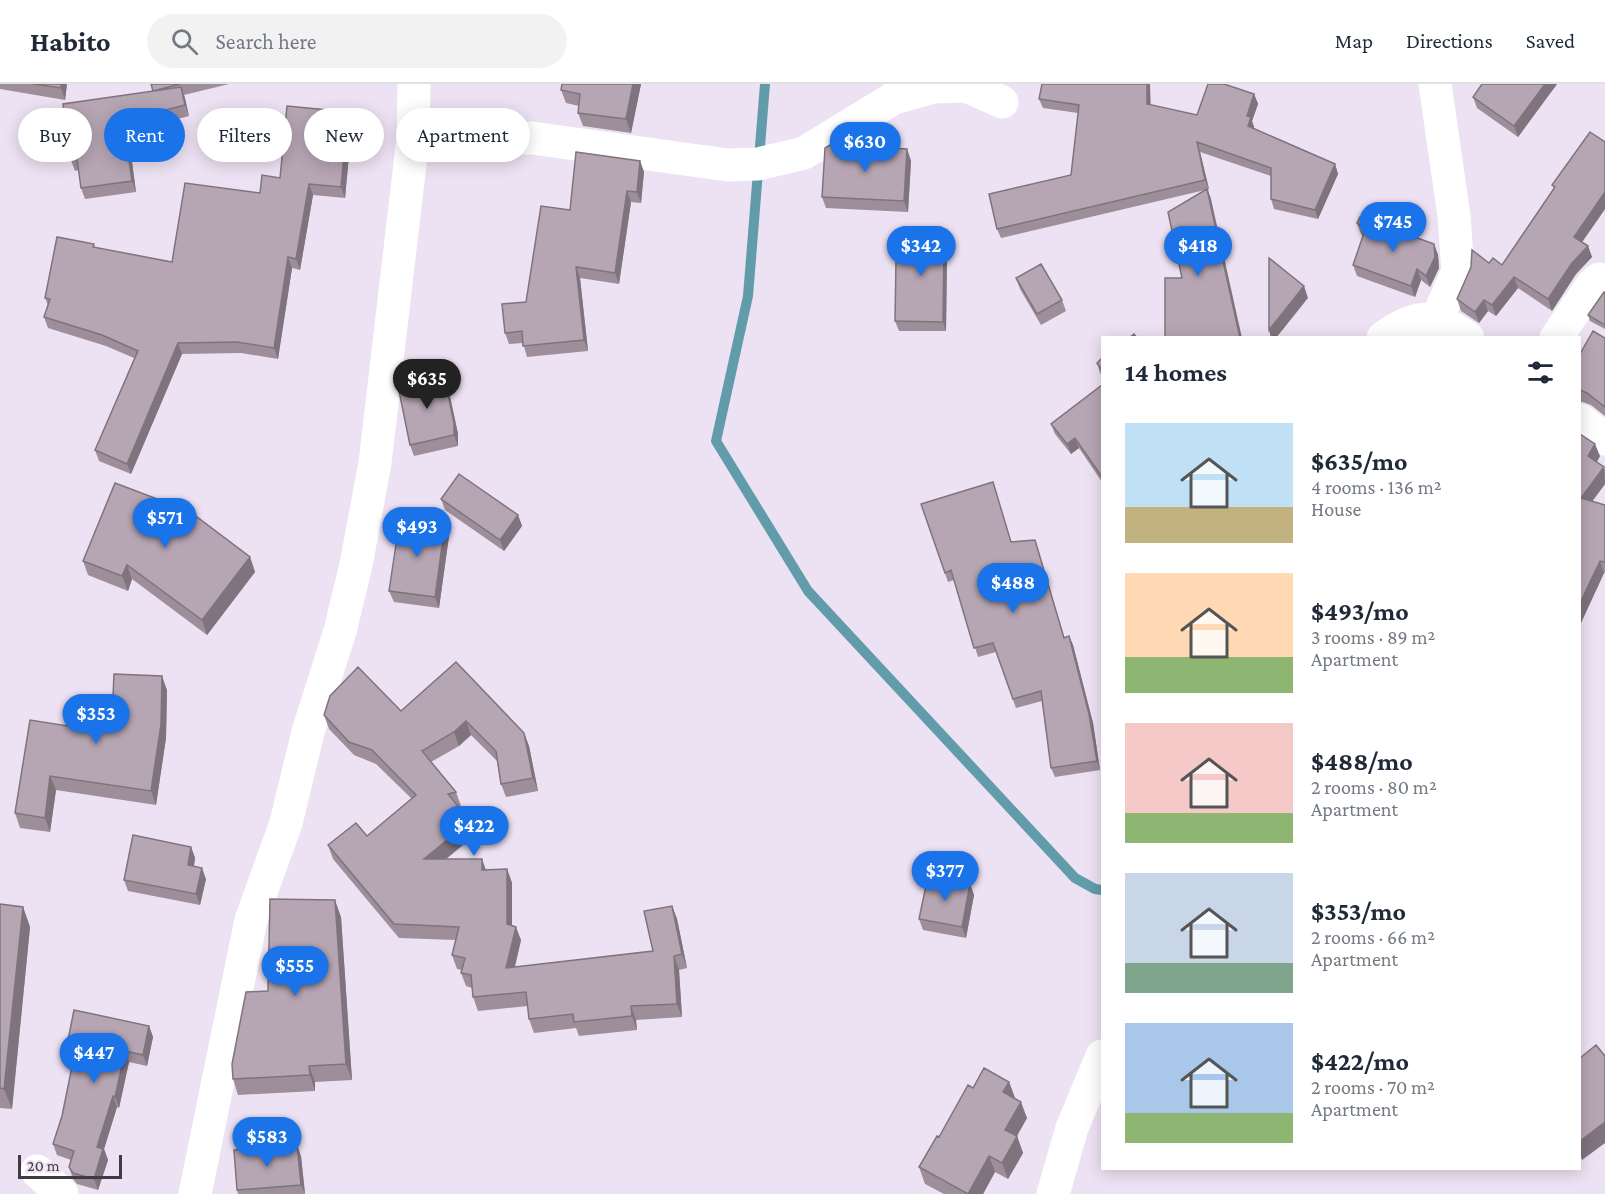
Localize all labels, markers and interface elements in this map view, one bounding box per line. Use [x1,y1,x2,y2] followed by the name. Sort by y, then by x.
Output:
[147,14,567,68] search box
[168,25,201,58] icon: search
[30,26,111,57] text: Habito
[216,29,317,54] text: Search here
[1335,29,1373,53] text: Map
[1406,29,1493,53] text: Directions
[1526,29,1575,53] text: Saved
[18,108,92,162] chip: Buy
[104,108,185,162] chip: Rent
[197,108,292,162] chip: Filters
[304,108,384,162] chip: New
[396,108,530,162] chip: Apartment
[829,122,901,173] pin: $630
[844,130,886,152] text: $630
[1357,202,1429,253] pin: $745
[1373,210,1413,232] text: $745
[885,226,957,277] pin: $342
[1162,226,1234,277] pin: $418
[901,234,941,256] text: $342
[1178,234,1218,256] text: $418
[1524,356,1557,389] icon: filters
[1125,358,1227,387] text: 14 homes
[391,359,463,410] pin: $635
[407,367,447,389] text: $635
[1173,447,1245,519] icon: home
[1311,447,1408,476] text: $635/mo
[1311,476,1442,498] text: 4 rooms · 136 m²
[129,498,201,549] pin: $571
[1311,498,1361,520] text: House
[147,506,183,528] text: $571
[381,507,453,558] pin: $493
[396,515,438,537] text: $493
[977,563,1049,614] pin: $488
[991,571,1035,593] text: $488
[1173,597,1245,669] icon: home
[1311,597,1409,626] text: $493/mo
[1311,626,1435,648] text: 3 rooms · 89 m²
[1311,648,1398,670] text: Apartment
[60,694,132,745] pin: $353
[77,702,115,724] text: $353
[1173,747,1245,819] icon: home
[1311,747,1413,776] text: $488/mo
[1311,776,1437,798] text: 2 rooms · 80 m²
[1311,798,1398,820] text: Apartment
[438,806,510,857] pin: $422
[454,814,494,836] text: $422
[909,851,981,902] pin: $377
[926,859,964,881] text: $377
[1173,897,1245,969] icon: home
[1311,897,1406,926] text: $353/mo
[1311,926,1435,948] text: 2 rooms · 66 m²
[259,946,331,997] pin: $555
[1311,948,1398,970] text: Apartment
[276,954,314,976] text: $555
[58,1033,130,1084] pin: $447
[74,1041,114,1063] text: $447
[1173,1047,1245,1119] icon: home
[1311,1047,1409,1076] text: $422/mo
[1311,1076,1435,1098] text: 2 rooms · 70 m²
[1311,1098,1398,1120] text: Apartment
[231,1117,303,1168] pin: $583
[246,1125,288,1147] text: $583
[18,1152,122,1180] scale bar
[27,1157,60,1174] text: 20 m

